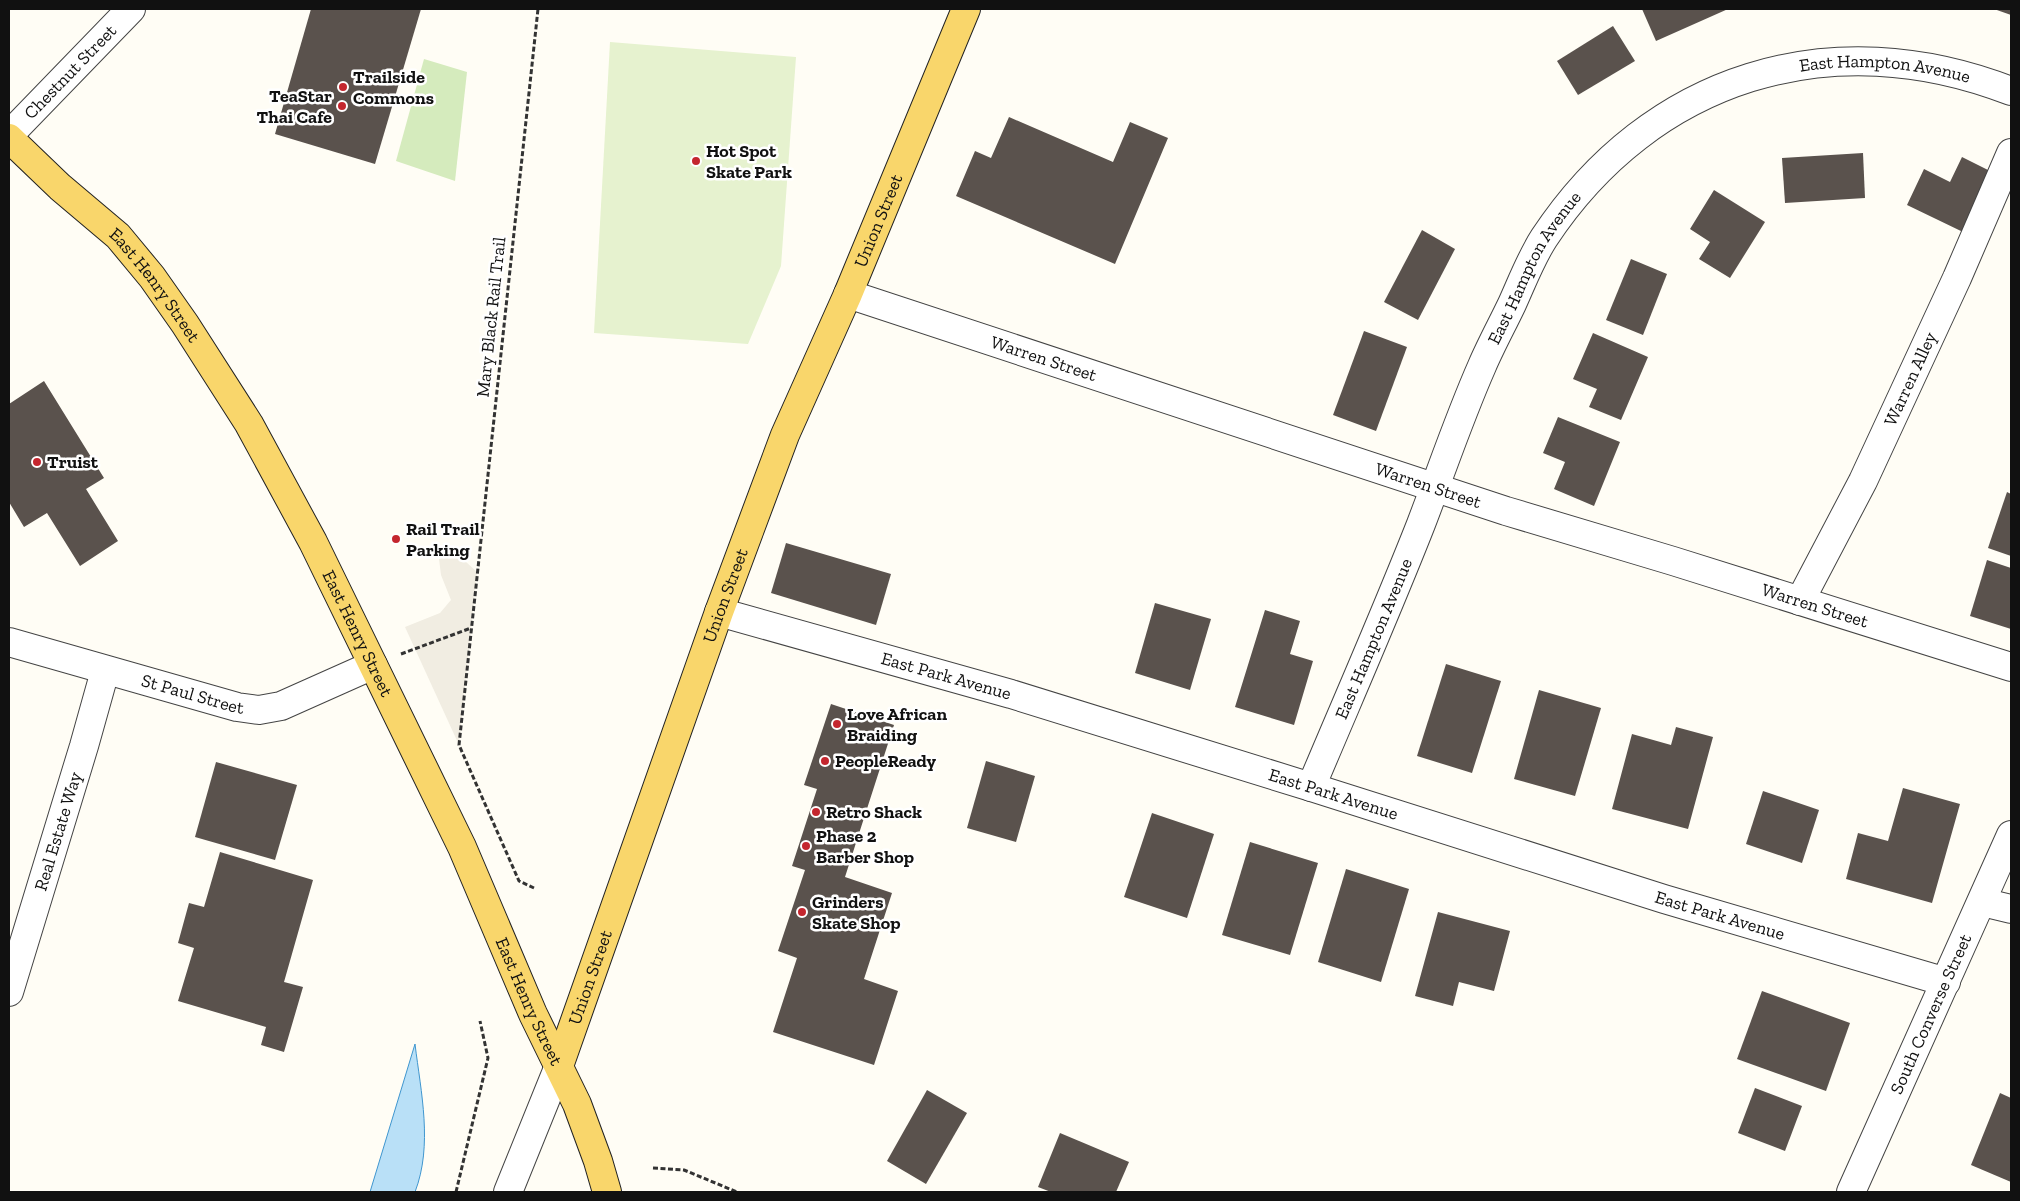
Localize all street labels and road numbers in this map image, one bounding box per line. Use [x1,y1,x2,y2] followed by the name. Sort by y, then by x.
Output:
[19,20,121,124] street label: Chestnut Street
[1798,50,1973,88] street label: East Hampton Avenue
[849,171,908,271] street label: Union Street
[1483,187,1586,348] street label: East Hampton Avenue
[105,223,205,347] street label: East Henry Street
[472,235,510,398] street label: Mary Black Rail Trail
[1879,328,1942,429] street label: Warren Alley
[988,331,1100,386] street label: Warren Street
[1372,458,1484,513] street label: Warren Street
[698,545,753,646] street label: Union Street
[1330,555,1417,722] street label: East Hampton Avenue
[317,567,398,700] street label: East Henry Street
[1759,579,1871,633] street label: Warren Street
[879,647,1014,705] street label: East Park Avenue
[139,669,246,719] street label: St Paul Street
[1266,764,1401,825] street label: East Park Avenue
[30,768,87,893] street label: Real Estate Way
[1652,886,1787,945] street label: East Park Avenue
[563,927,617,1028] street label: Union Street
[1885,930,1976,1098] street label: South Converse Street
[491,934,567,1069] street label: East Henry Street

